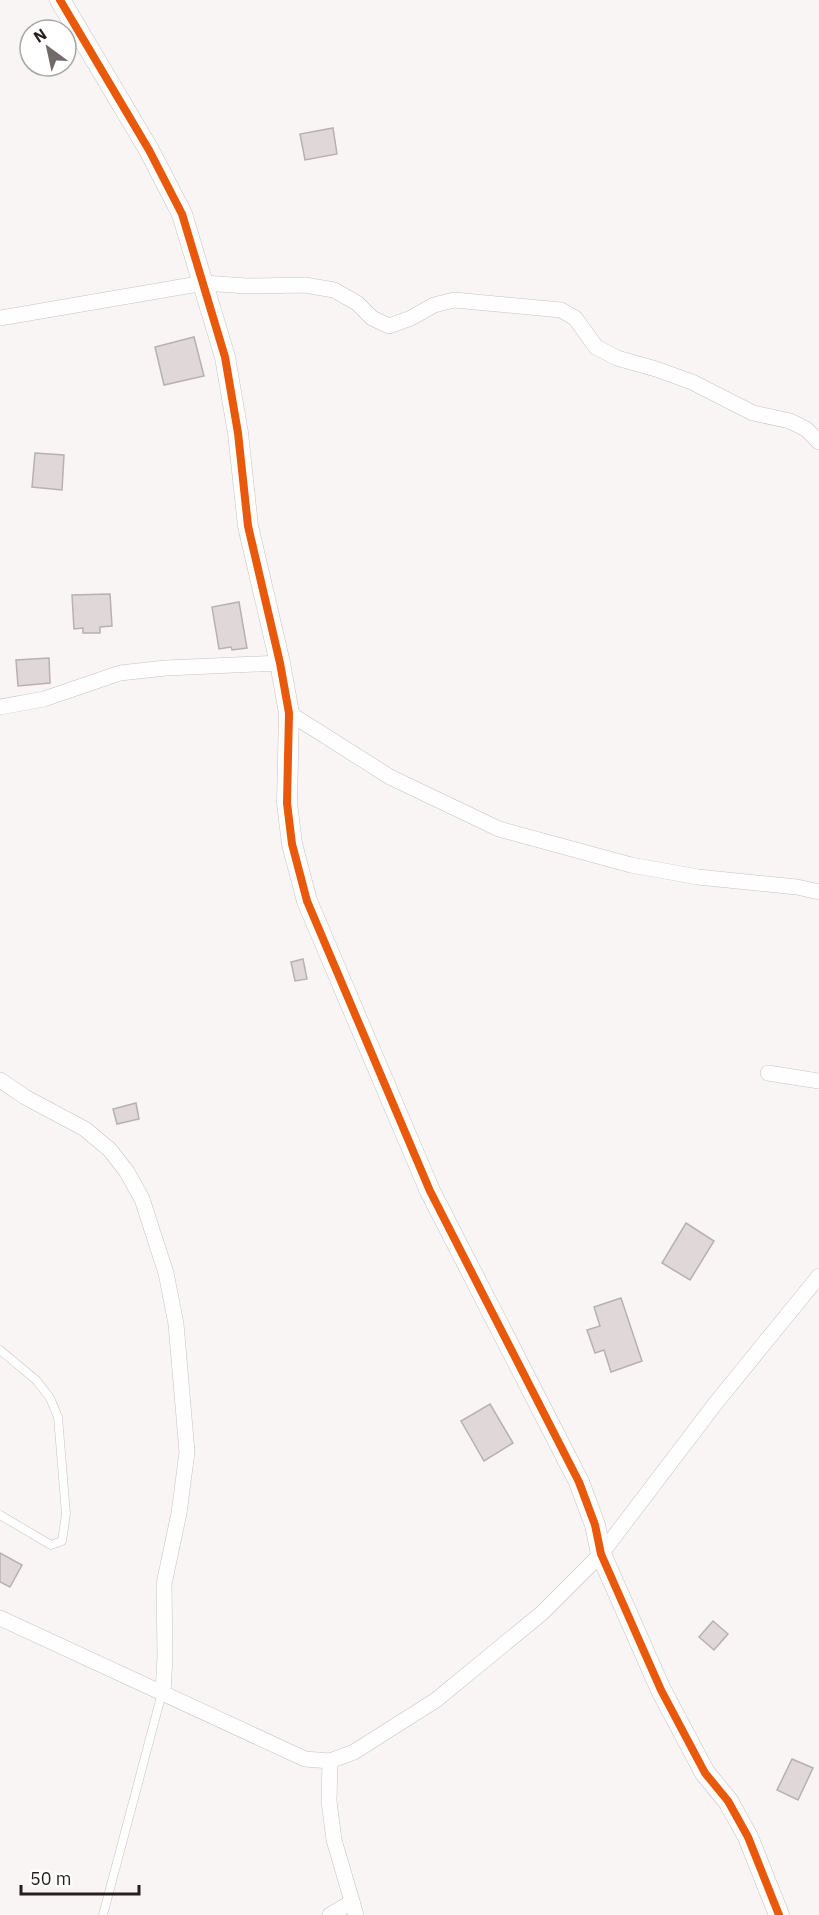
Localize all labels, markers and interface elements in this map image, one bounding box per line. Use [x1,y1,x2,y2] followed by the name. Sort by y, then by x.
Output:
[18,18,78,78] north arrow
[30,24,50,47] text: N
[21,1858,140,1896] scale bar
[30,1867,72,1890] text: 50 m

